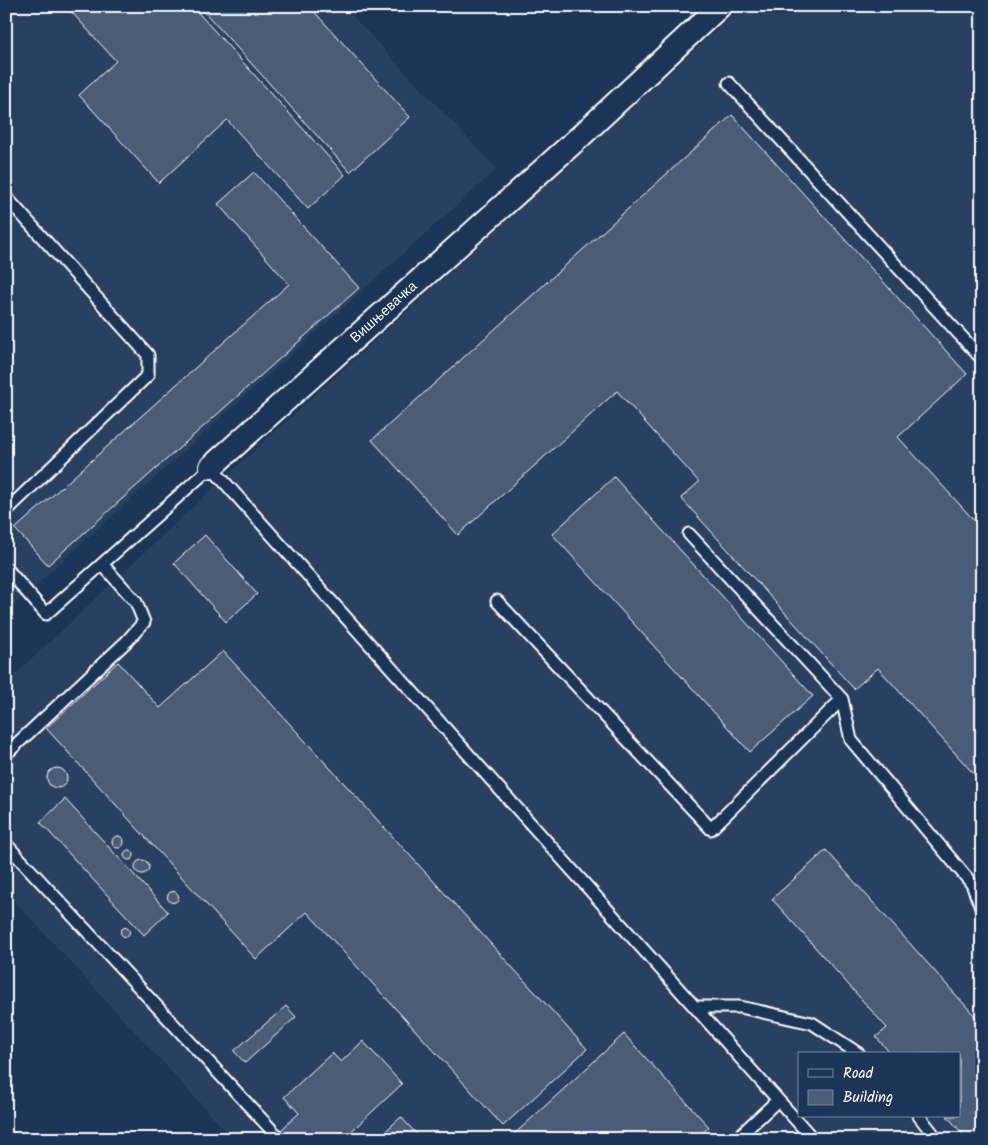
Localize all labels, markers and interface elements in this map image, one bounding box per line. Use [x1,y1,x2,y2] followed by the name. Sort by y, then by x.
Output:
[345,276,423,348] street label: Вишњевачка
[798,1052,960,1118] legend
[843,1062,874,1086] text: Road
[843,1086,893,1110] text: Building

